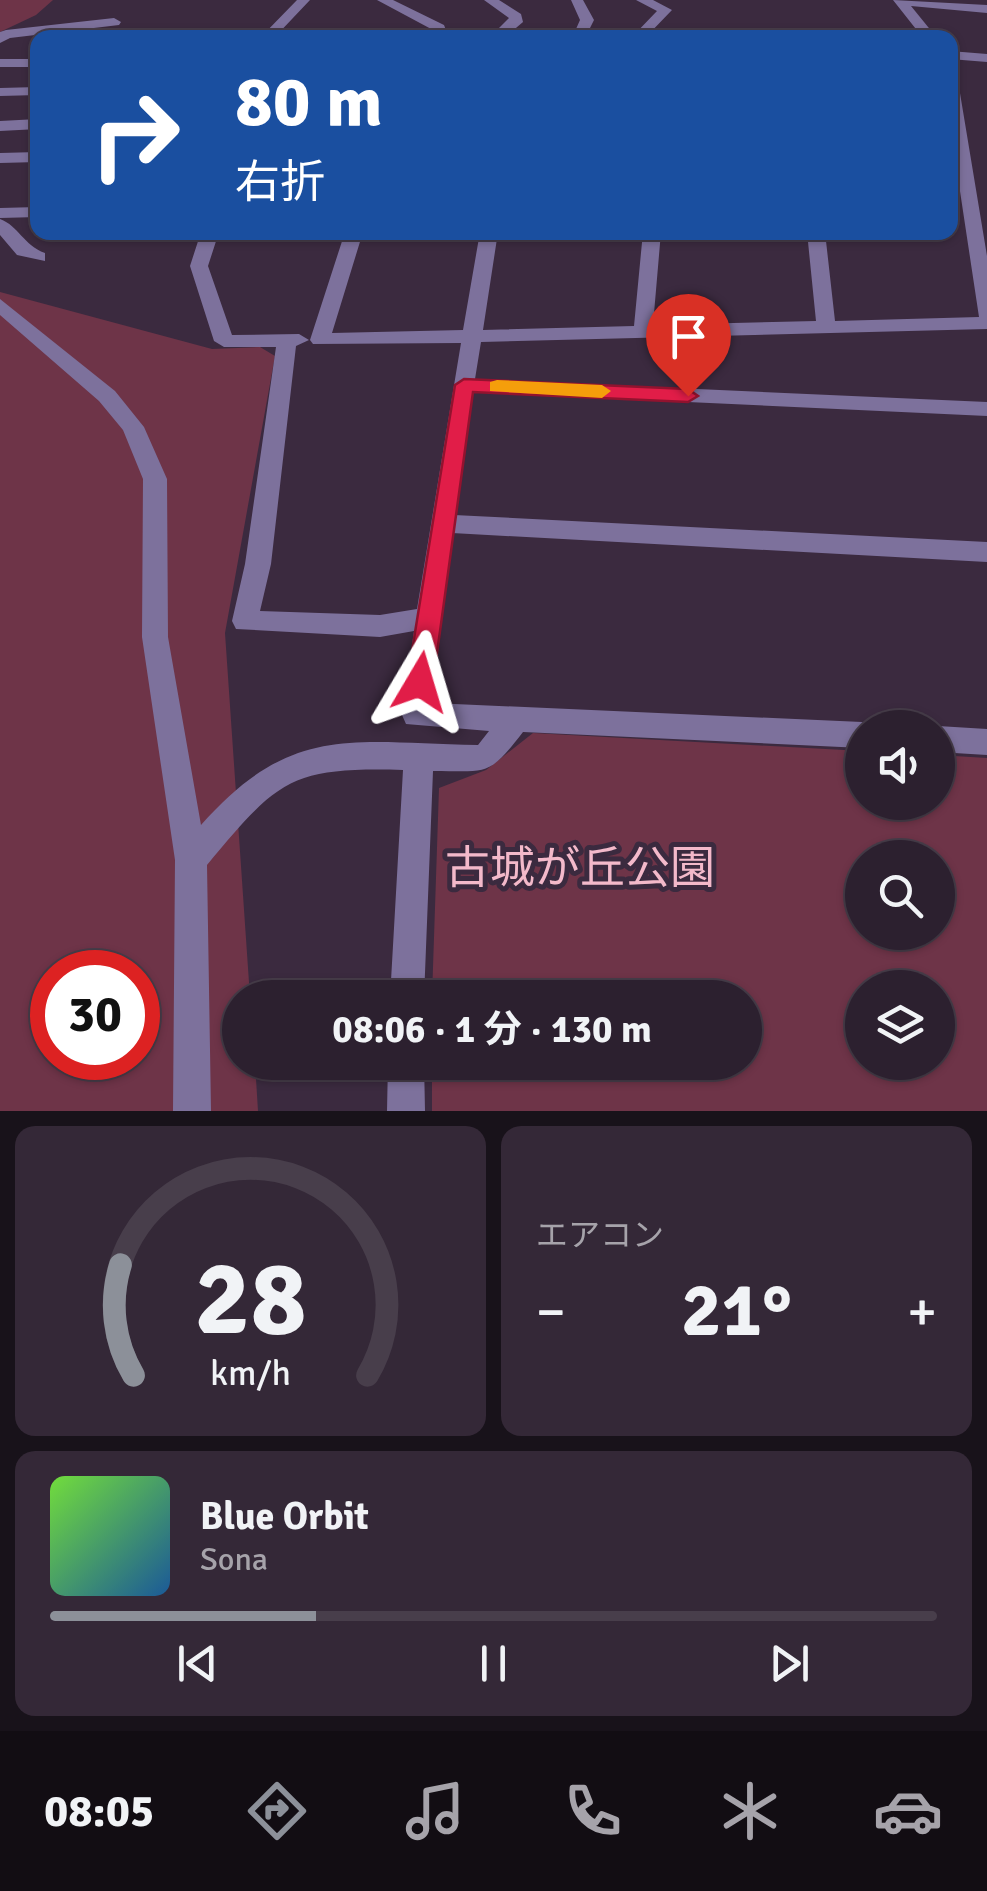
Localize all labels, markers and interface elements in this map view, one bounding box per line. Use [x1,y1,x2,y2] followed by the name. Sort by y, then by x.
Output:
[235,59,383,145] text: 80 m
[70,70,200,200] icon: right
[235,155,325,210] text: 右折
[646,294,731,397] pin
[661,309,716,364] icon: arrive
[368,630,472,734] position arrow
[845,710,955,1080] map controls
[845,710,955,820] button: sound
[845,840,955,950] button: search
[445,841,715,896] park label: 古城が丘公園
[30,950,160,1080] speed limit sign: 30
[845,970,955,1080] button: layers
[332,1006,652,1053] text: 08:06 · 1 分 · 130 m
[536,1216,664,1255] text: エアコン
[194,1235,307,1363] text: 28
[681,1264,792,1357] text: 21°
[536,1278,566,1346] text: −
[907,1278,937,1346] text: +
[210,1351,291,1395] text: km/h
[200,1493,369,1540] text: Blue Orbit
[200,1540,268,1579] text: Sona
[170,1636,225,1691] icon: previous
[466,1636,521,1691] icon: pause
[762,1636,817,1691] icon: next
[242,1776,312,1846] icon: directions
[400,1776,470,1846] icon: music
[558,1776,628,1846] icon: phone
[715,1776,785,1846] icon: climate
[873,1776,943,1846] icon: car
[44,1784,154,1839] text: 08:05

